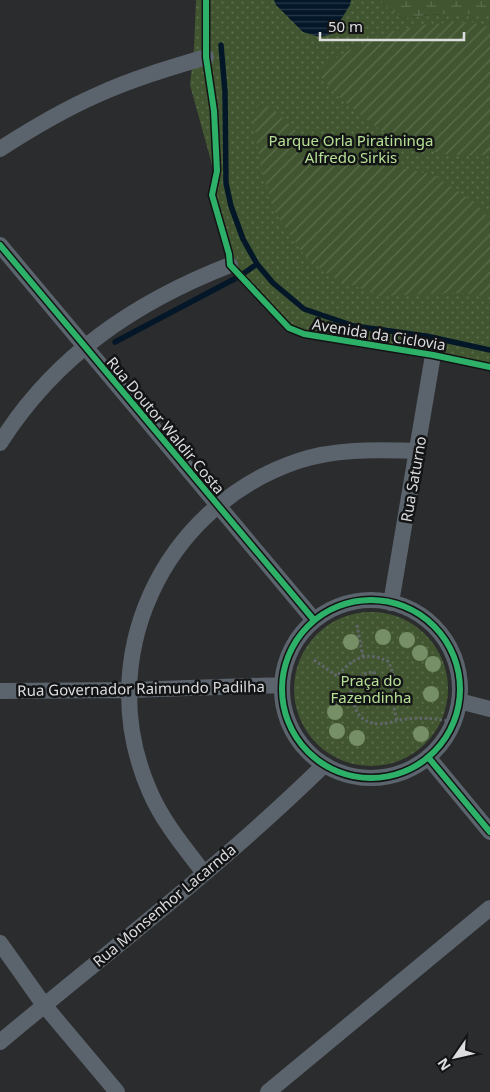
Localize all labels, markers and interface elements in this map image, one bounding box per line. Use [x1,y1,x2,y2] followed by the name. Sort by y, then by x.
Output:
[320,10,464,42] scale bar
[328,16,363,36] text: 50 m
[269,130,433,167] park label: Parque Orla Piratininga Alfredo Sirkis
[311,314,447,354] street label: Avenida da Ciclovia
[103,352,229,498] street label: Rua Doutor Waldir Costa
[396,435,430,523] street label: Rua Saturno
[330,670,412,707] park label: Praça do Fazendinha
[17,676,265,700] street label: Rua Governador Raimundo Padilha
[88,839,240,971] street label: Rua Monsenhor Lacarnda
[430,1032,480,1082] north arrow
[433,1055,455,1075] text: N

